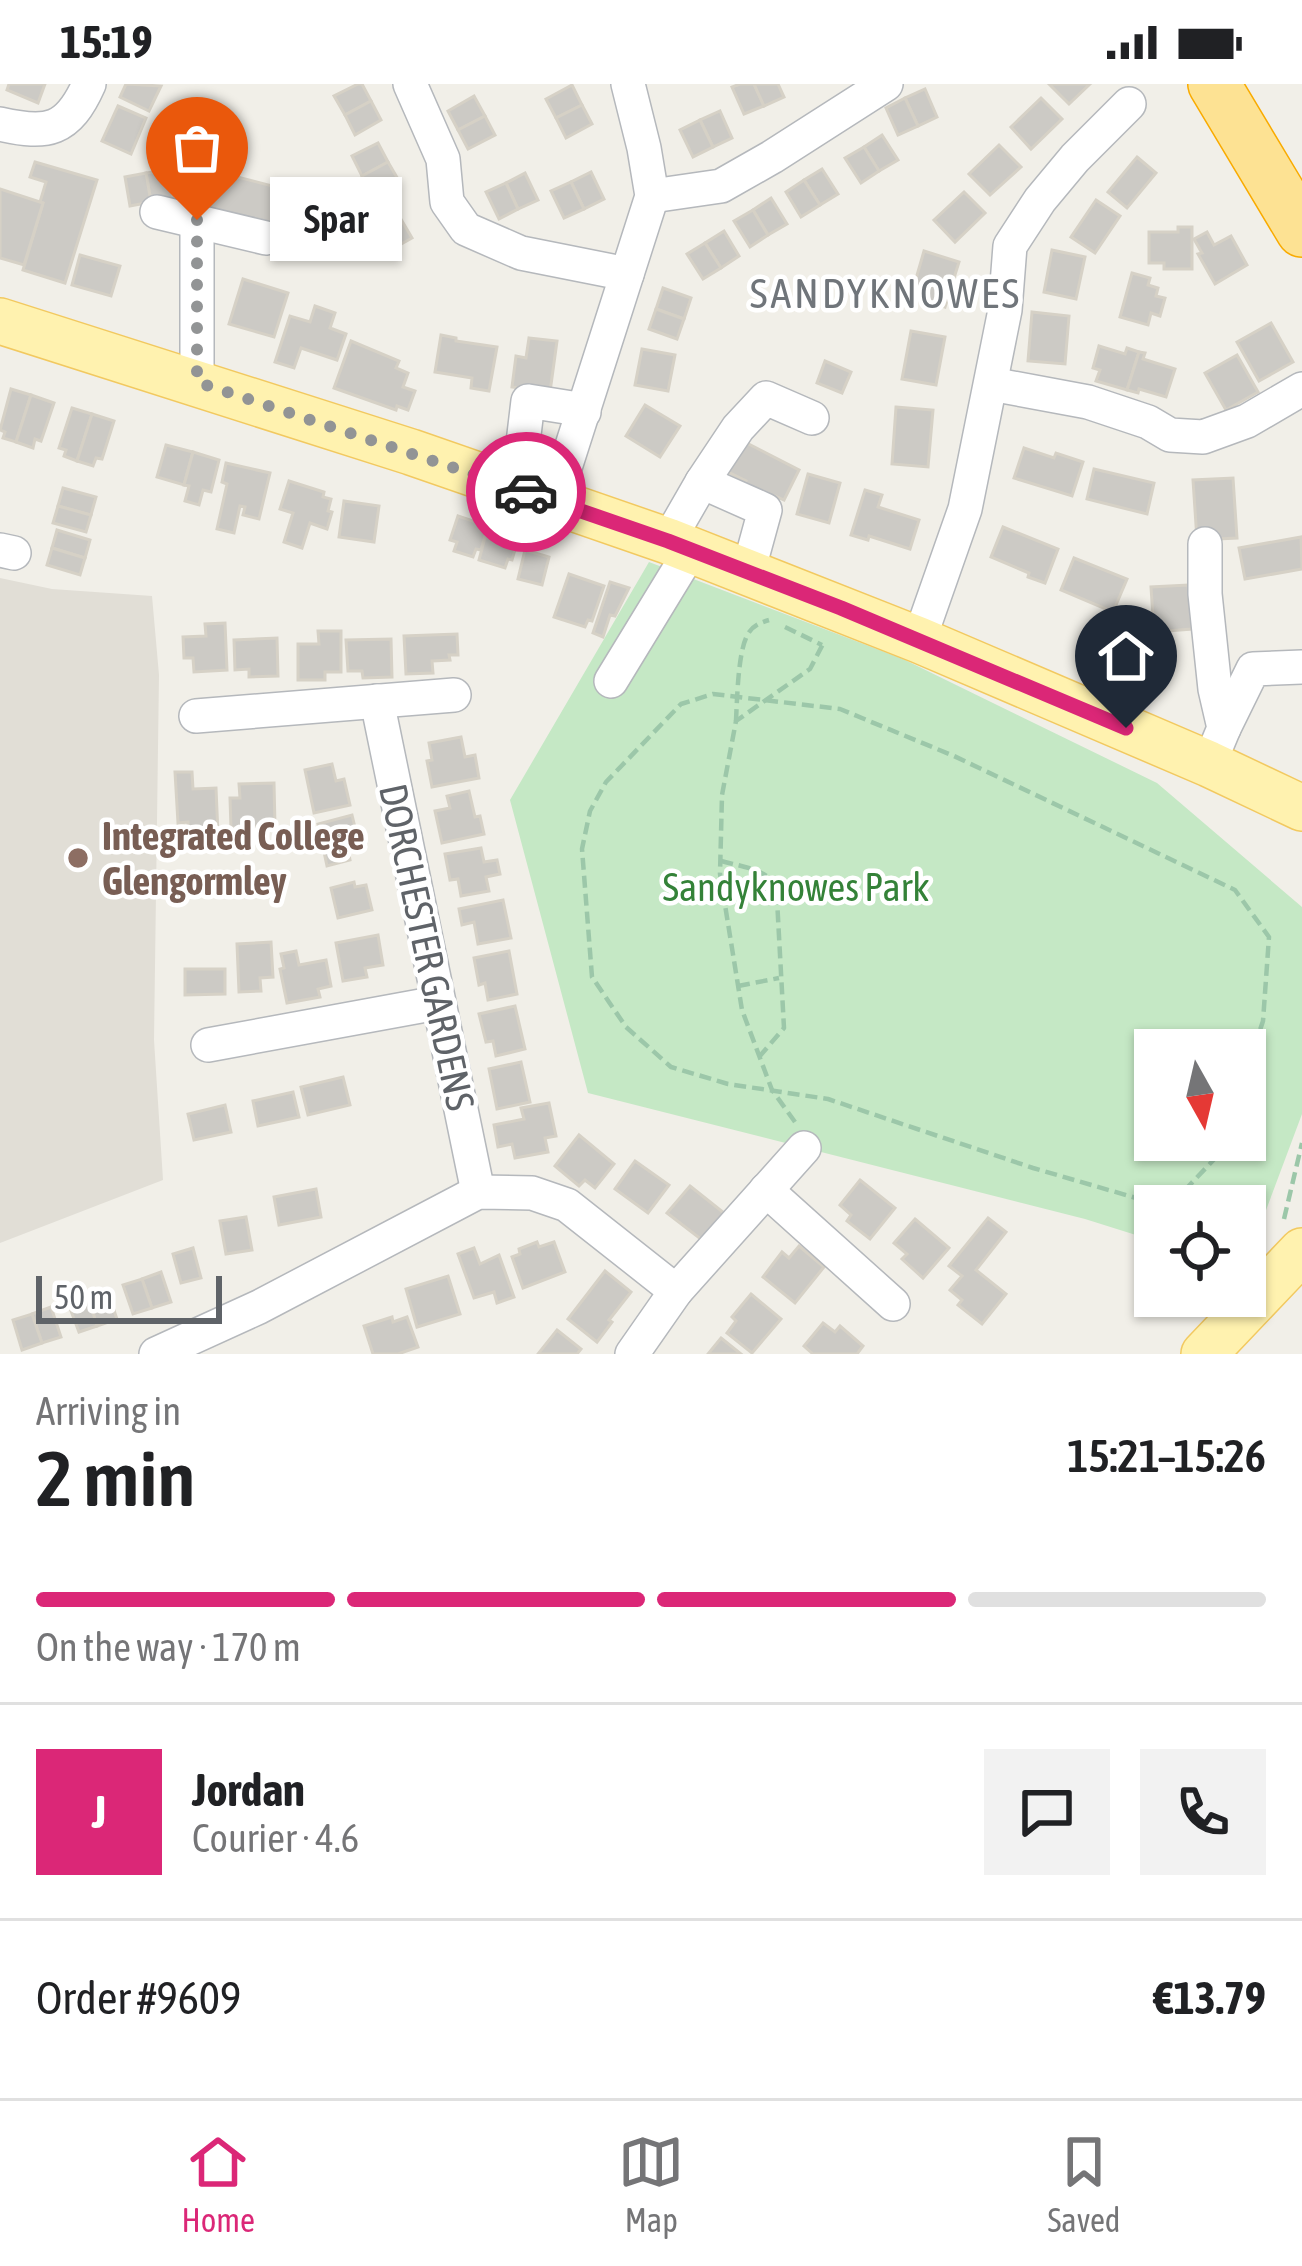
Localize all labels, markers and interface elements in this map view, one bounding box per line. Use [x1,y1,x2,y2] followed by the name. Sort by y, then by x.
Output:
[60,16,153,68] text: 15:19
[146,97,248,220] pin
[164,115,230,181] icon: bag
[269,178,401,262] callout: Spar
[304,197,368,241] text: Spar
[750,269,1022,317] district label: SANDYKNOWES
[466,432,586,552] courier
[493,459,559,525] icon: car
[1075,605,1177,728] pin
[1093,623,1159,689] icon: home
[371,780,483,1114] street label: DORCHESTER GARDENS
[102,814,365,903] place label: Integrated College Glengormley
[65,845,91,871] marker: Integrated College Glengormley
[663,865,929,909] park label: Sandyknowes Park
[1134,1029,1266,1161] north arrow
[1134,1029,1266,1317] map controls
[1134,1185,1266,1317] button: locate
[36,1270,222,1323] scale bar
[54,1278,113,1316] text: 50 m
[36,1389,181,1433] text: Arriving in
[1067,1430,1266,1482] text: 15:21–15:26
[36,1433,195,1523] text: 2 min
[36,1625,301,1669] text: On the way · 170 m
[984,1749,1110,1875] button: chat
[1140,1749,1266,1875] button: phone
[192,1764,305,1816] text: Jordan
[92,1786,106,1838] text: J
[192,1816,359,1860] text: Courier · 4.6
[36,1972,241,2024] text: Order #9609
[1153,1972,1266,2024] text: €13.79
[182,2129,255,2239] tab: Home
[618,2129,684,2239] tab: Map
[1047,2129,1120,2239] tab: Saved

